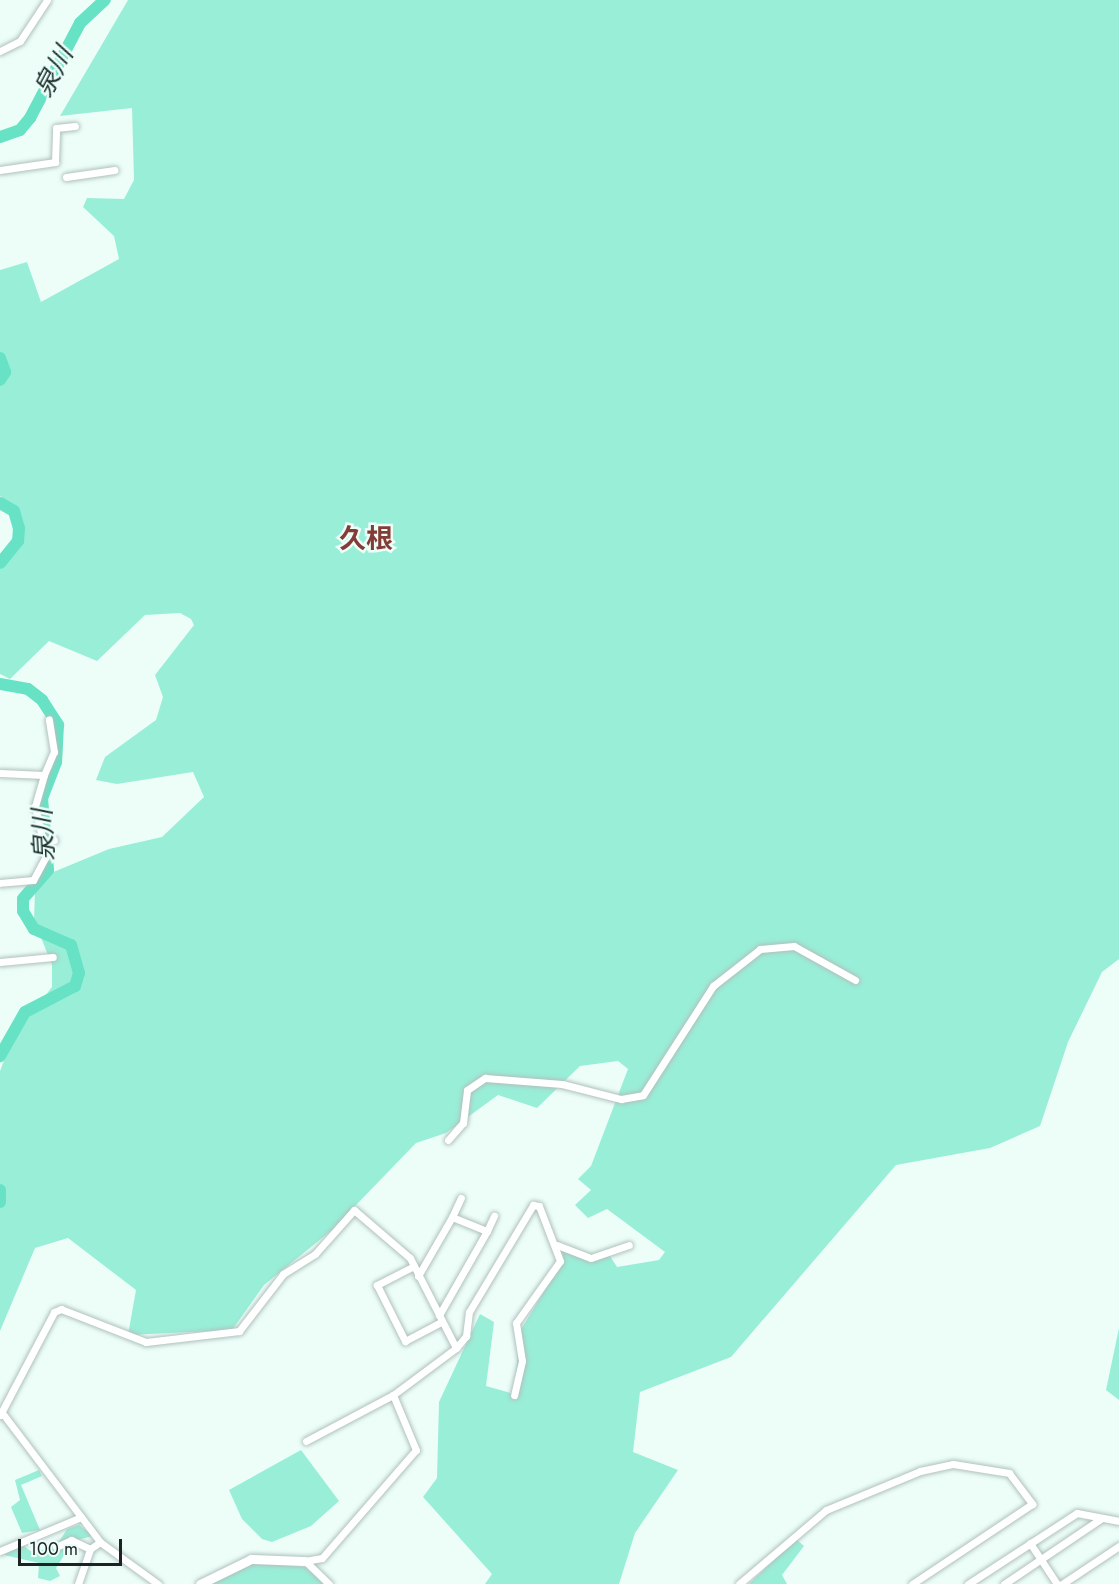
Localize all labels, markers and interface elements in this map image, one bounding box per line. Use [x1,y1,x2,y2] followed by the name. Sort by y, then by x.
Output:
[28,42,80,102] water label: 泉川
[339,523,393,555] district label: 久根
[27,808,61,862] water label: 泉川
[21,1527,124,1565] scale bar
[29,1536,78,1562] text: 100 m

